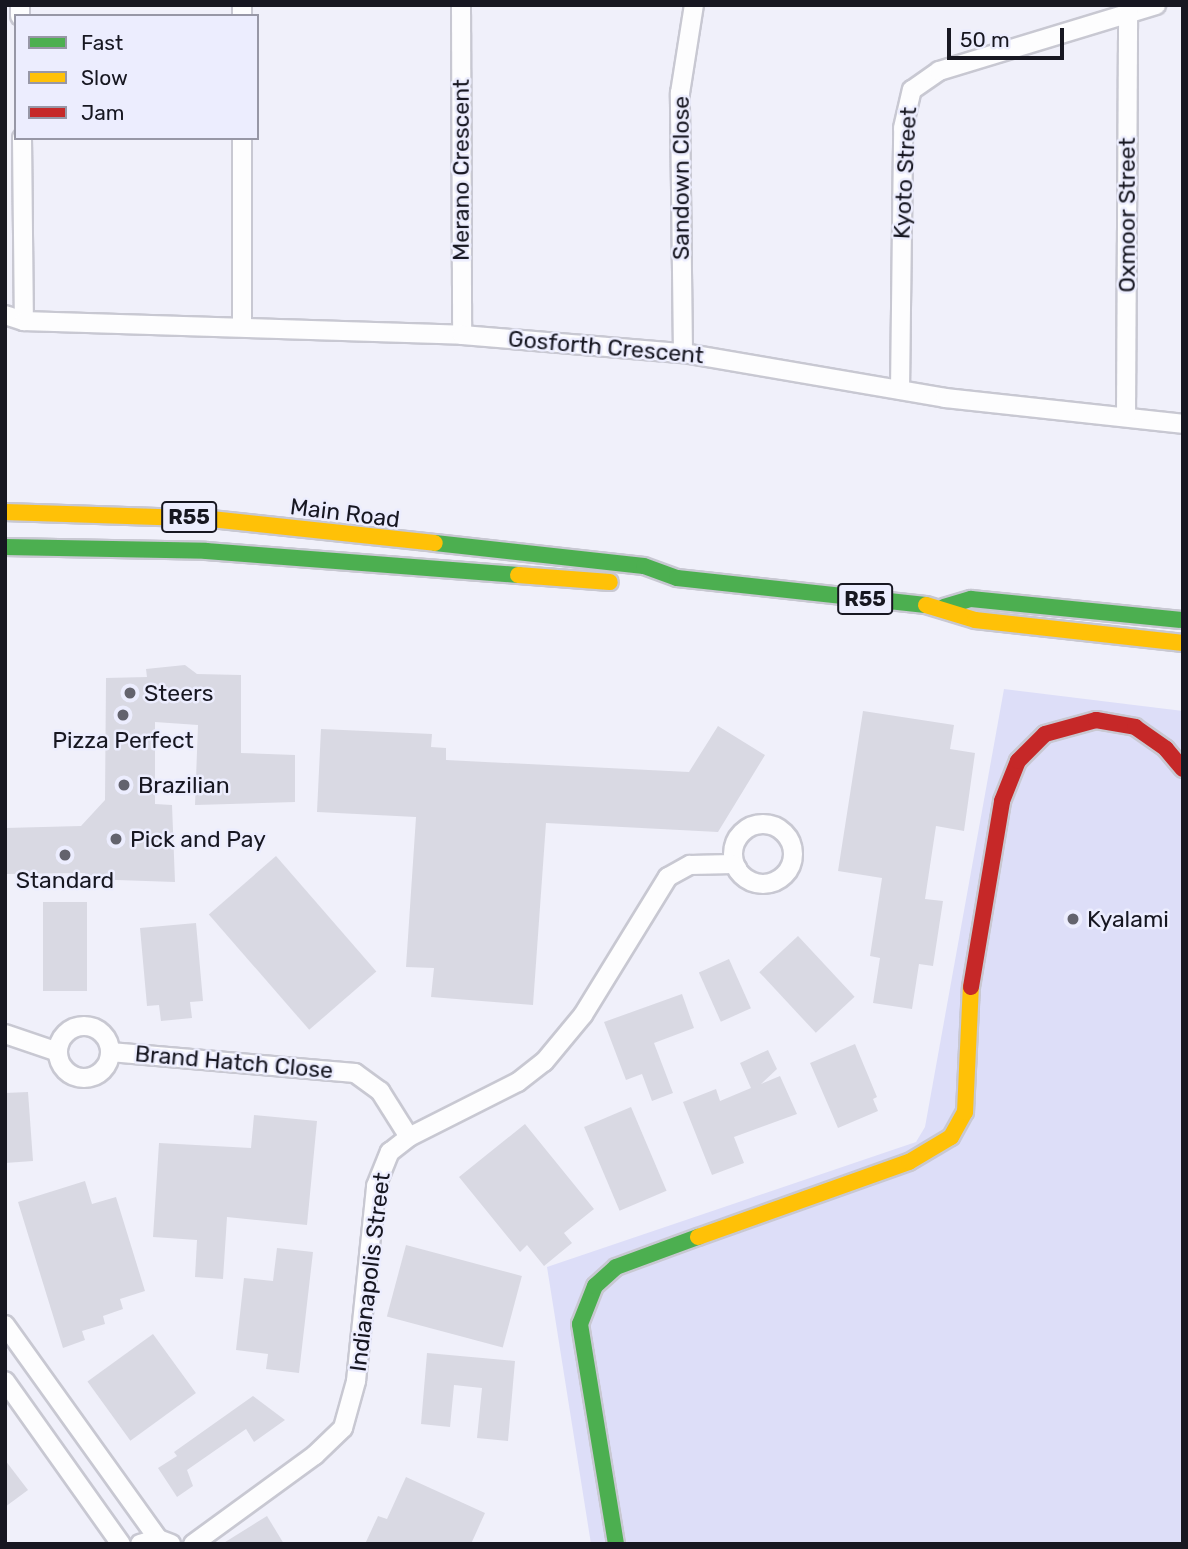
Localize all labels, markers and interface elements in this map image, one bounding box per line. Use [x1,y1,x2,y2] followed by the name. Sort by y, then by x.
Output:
[14,14,259,140] legend
[950,14,1067,58] scale bar
[960,27,1010,52] text: 50 m
[81,30,123,55] text: Fast
[81,65,128,90] text: Slow
[447,79,475,261] street label: Merano Crescent
[667,96,695,260] street label: Sandown Close
[81,100,125,125] text: Jam
[888,106,922,240] street label: Kyoto Street
[1113,137,1141,293] street label: Oxmoor Street
[507,325,705,369] street label: Gosforth Crescent
[288,493,402,533] street label: Main Road
[161,500,217,534] road number: R55
[837,582,893,616] road number: R55
[144,679,214,707] place label: Steers
[122,685,138,701] marker: Steers
[115,707,131,723] marker: Pizza Perfect
[52,726,194,754] place label: Pizza Perfect
[138,771,230,799] place label: Brazilian
[116,777,132,793] marker: Brazilian
[130,825,266,853] place label: Pick and Pay
[108,831,124,847] marker: Pick and Pay
[57,847,73,863] marker: Standard
[16,866,114,894] place label: Standard
[1087,905,1169,933] place label: Kyalami
[1065,911,1081,927] marker: Kyalami
[134,1040,334,1084] street label: Brand Hatch Close
[344,1171,396,1373] street label: Indianapolis Street

